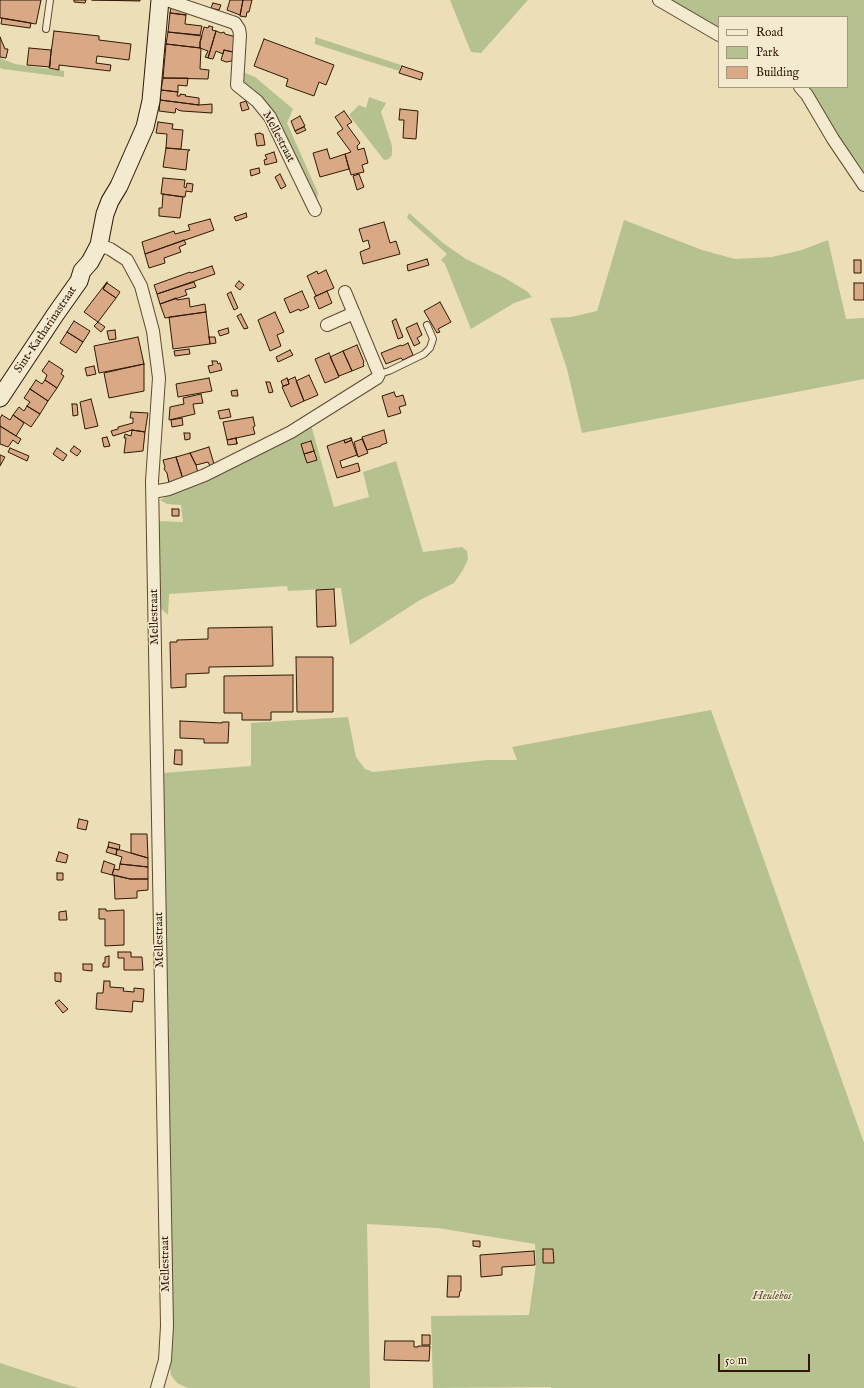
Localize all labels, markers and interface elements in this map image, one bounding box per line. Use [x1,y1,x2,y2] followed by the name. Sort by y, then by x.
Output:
[718,16,848,88] legend
[756,25,783,40] text: Road
[756,45,779,60] text: Park
[756,65,799,80] text: Building
[259,109,297,165] street label: Mellestraat
[12,284,80,376] street label: Sint-Katharinastraat
[147,589,163,645] street label: Mellestraat
[152,912,168,968] street label: Mellestraat
[158,1236,174,1292] street label: Mellestraat
[752,1290,792,1304] park label: Heulebos
[720,1346,812,1372] scale bar
[725,1353,747,1368] text: 50 m

